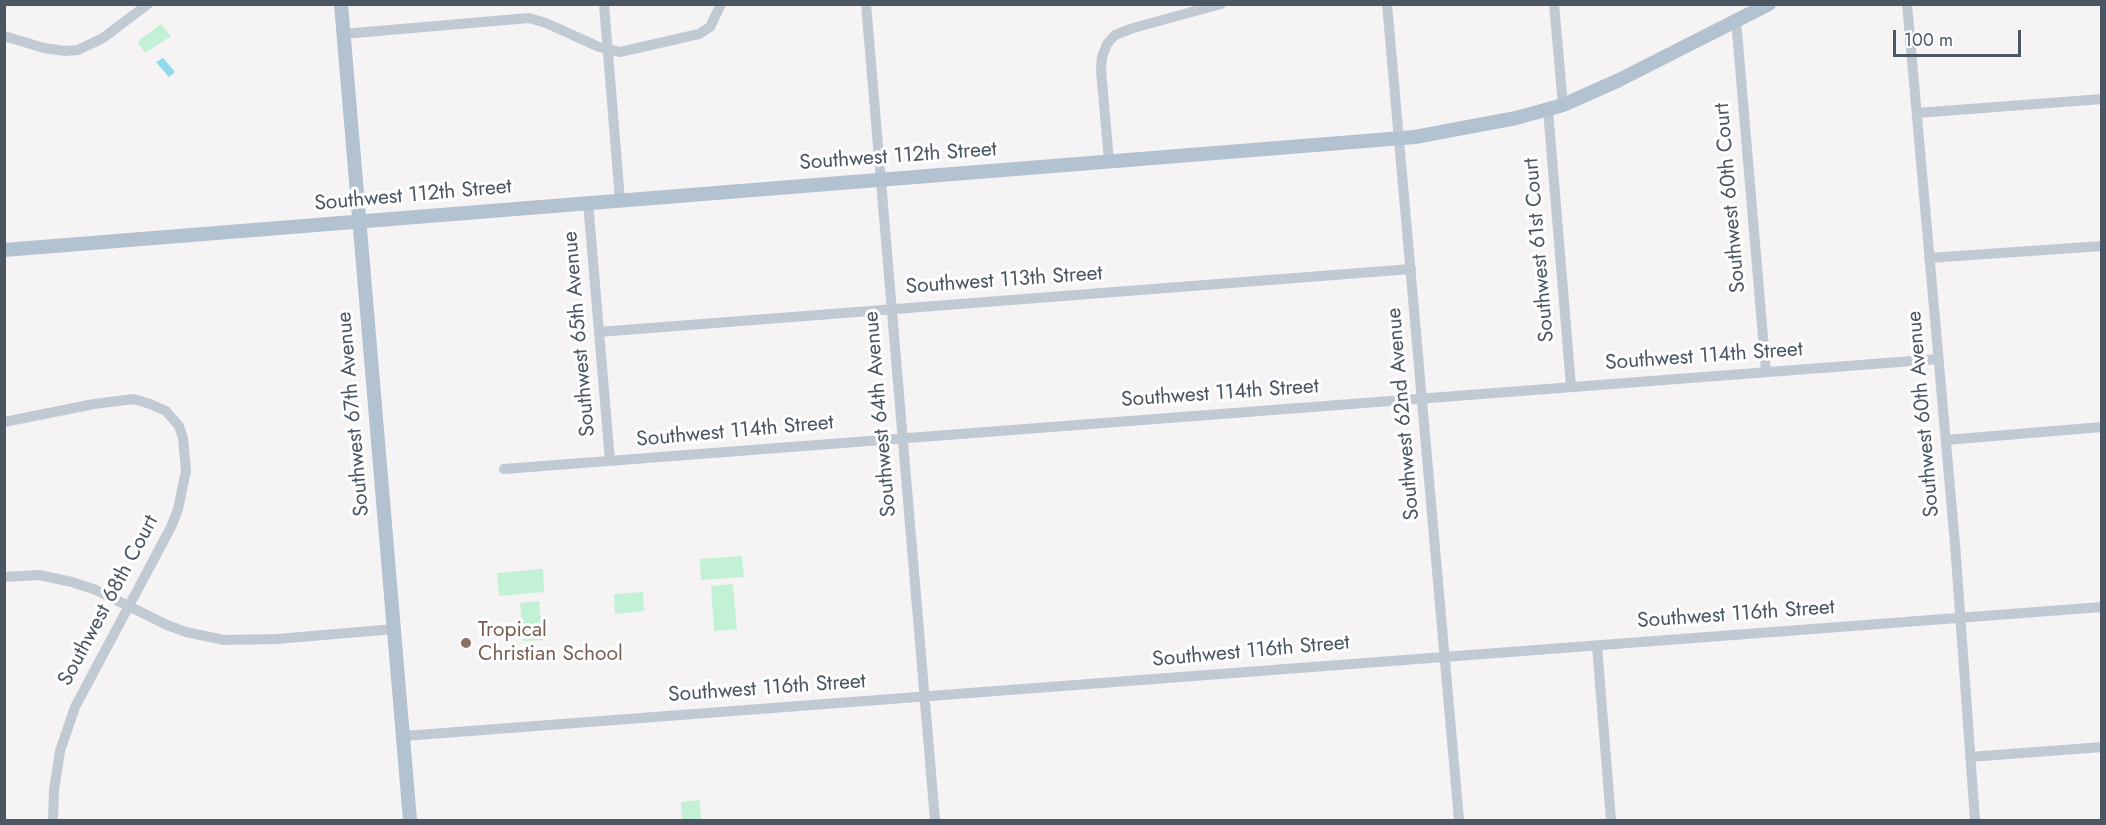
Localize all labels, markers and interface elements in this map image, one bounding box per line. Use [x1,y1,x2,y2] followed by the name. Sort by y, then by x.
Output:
[1896,18,2024,56] scale bar
[1904,27,1953,53] text: 100 m
[1710,102,1752,294] street label: Southwest 60th Court
[798,138,998,176] street label: Southwest 112th Street
[1519,157,1561,343] street label: Southwest 61st Court
[313,175,513,217] street label: Southwest 112th Street
[558,230,602,438] street label: Southwest 65th Avenue
[905,262,1103,300] street label: Southwest 113th Street
[1382,307,1426,521] street label: Southwest 62nd Avenue
[859,310,903,518] street label: Southwest 64th Avenue
[1902,310,1946,518] street label: Southwest 60th Avenue
[332,311,376,517] street label: Southwest 67th Avenue
[1604,338,1804,376] street label: Southwest 114th Street
[1120,375,1320,413] street label: Southwest 114th Street
[635,411,835,453] street label: Southwest 114th Street
[53,511,165,691] street label: Southwest 68th Court
[1636,596,1836,634] street label: Southwest 116th Street
[478,618,623,668] place label: Tropical Christian School
[1151,631,1351,673] street label: Southwest 116th Street
[459,636,473,650] marker: Tropical Christian School
[667,670,867,708] street label: Southwest 116th Street

